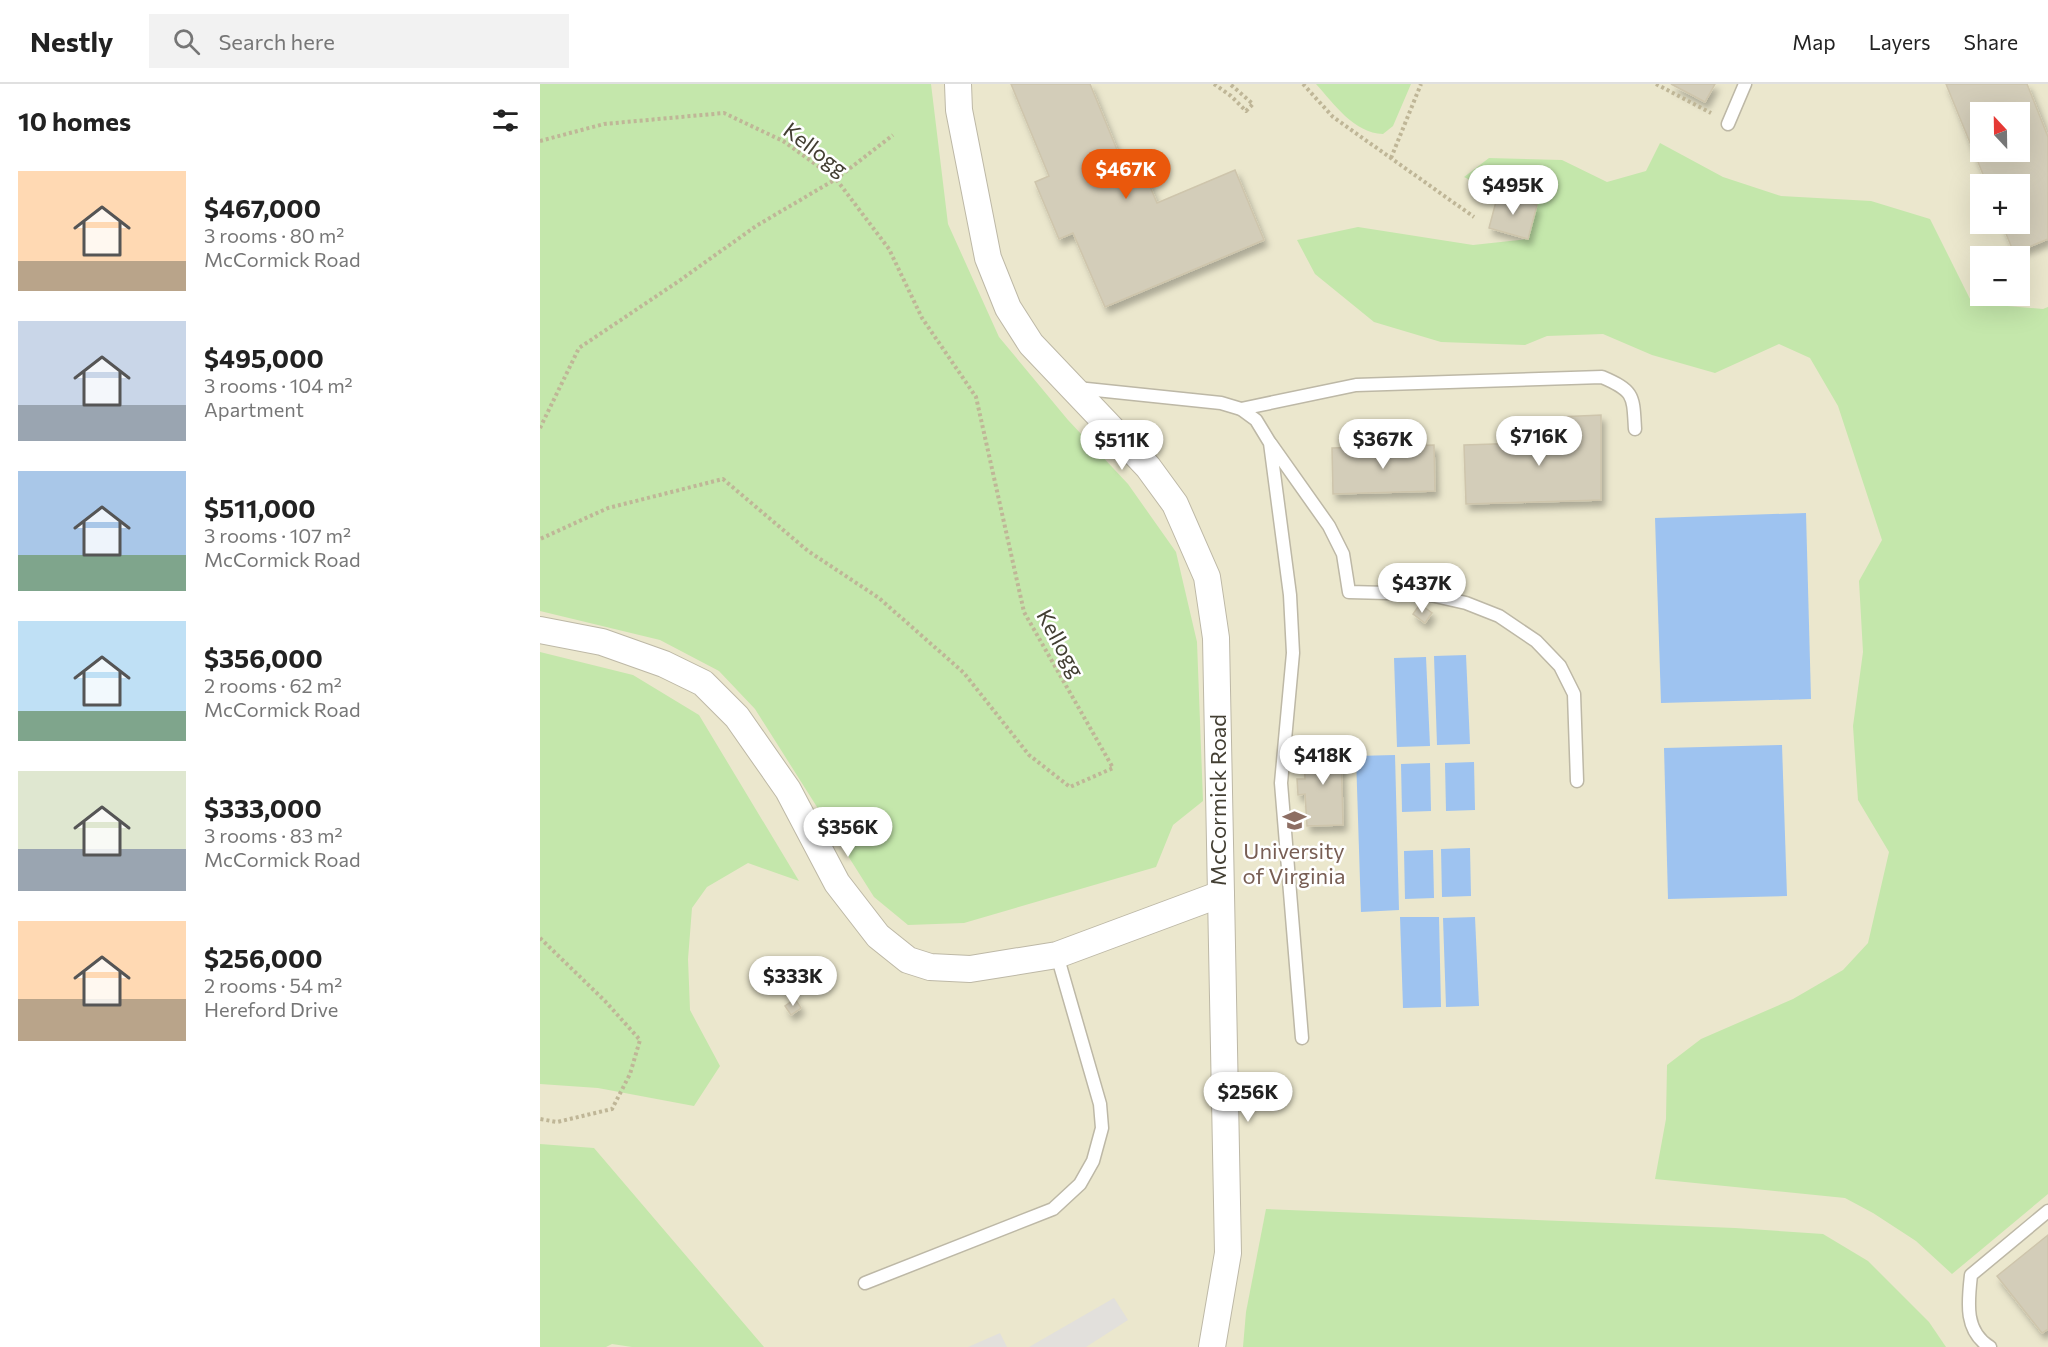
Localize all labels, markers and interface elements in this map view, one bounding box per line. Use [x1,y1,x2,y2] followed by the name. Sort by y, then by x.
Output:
[149,14,569,68] search box
[30,24,113,58] text: Nestly
[170,25,203,58] icon: search
[218,28,335,55] text: Search here
[1792,29,1836,54] text: Map
[1869,29,1931,54] text: Layers
[1964,29,2018,54] text: Share
[1970,102,2030,162] north arrow
[1970,102,2030,306] map controls
[489,104,522,137] icon: filters
[18,105,131,136] text: 10 homes
[778,116,854,182] street label: Kellogg
[1084,149,1168,200] pin: $467K
[1096,156,1156,180] text: $467K
[1471,165,1555,216] pin: $495K
[1482,172,1544,196] text: $495K
[1970,174,2030,234] button: +
[204,192,321,223] text: $467,000
[66,195,138,267] icon: home
[204,223,344,247] text: 3 rooms · 80 m²
[1970,246,2030,306] button: −
[204,247,360,271] text: McCormick Road
[204,342,324,373] text: $495,000
[66,345,138,417] icon: home
[204,373,353,397] text: 3 rooms · 104 m²
[204,397,304,421] text: Apartment
[1497,416,1581,467] pin: $716K
[1341,419,1425,470] pin: $367K
[1080,420,1164,471] pin: $511K
[1510,423,1568,447] text: $716K
[1353,426,1413,450] text: $367K
[1094,427,1150,451] text: $511K
[204,492,316,523] text: $511,000
[66,495,138,567] icon: home
[204,523,351,547] text: 3 rooms · 107 m²
[204,547,360,571] text: McCormick Road
[1380,563,1464,614] pin: $437K
[1392,570,1452,594] text: $437K
[1031,604,1091,682] street label: Kellogg
[204,642,323,673] text: $356,000
[66,645,138,717] icon: home
[204,673,342,697] text: 2 rooms · 62 m²
[204,697,360,721] text: McCormick Road
[1204,714,1231,886] street label: McCormick Road
[1281,735,1365,786] pin: $418K
[1294,742,1352,766] text: $418K
[204,792,322,823] text: $333,000
[66,795,138,867] icon: home
[806,807,890,858] pin: $356K
[1281,808,1307,834] school or university icon: University of Virginia
[817,814,879,838] text: $356K
[204,823,343,847] text: 3 rooms · 83 m²
[1243,837,1345,889] place label: University of Virginia
[204,847,360,871] text: McCormick Road
[204,942,323,973] text: $256,000
[66,945,138,1017] icon: home
[751,956,835,1007] pin: $333K
[763,963,823,987] text: $333K
[204,973,342,997] text: 2 rooms · 54 m²
[204,997,338,1021] text: Hereford Drive
[1206,1072,1290,1123] pin: $256K
[1218,1079,1278,1103] text: $256K

